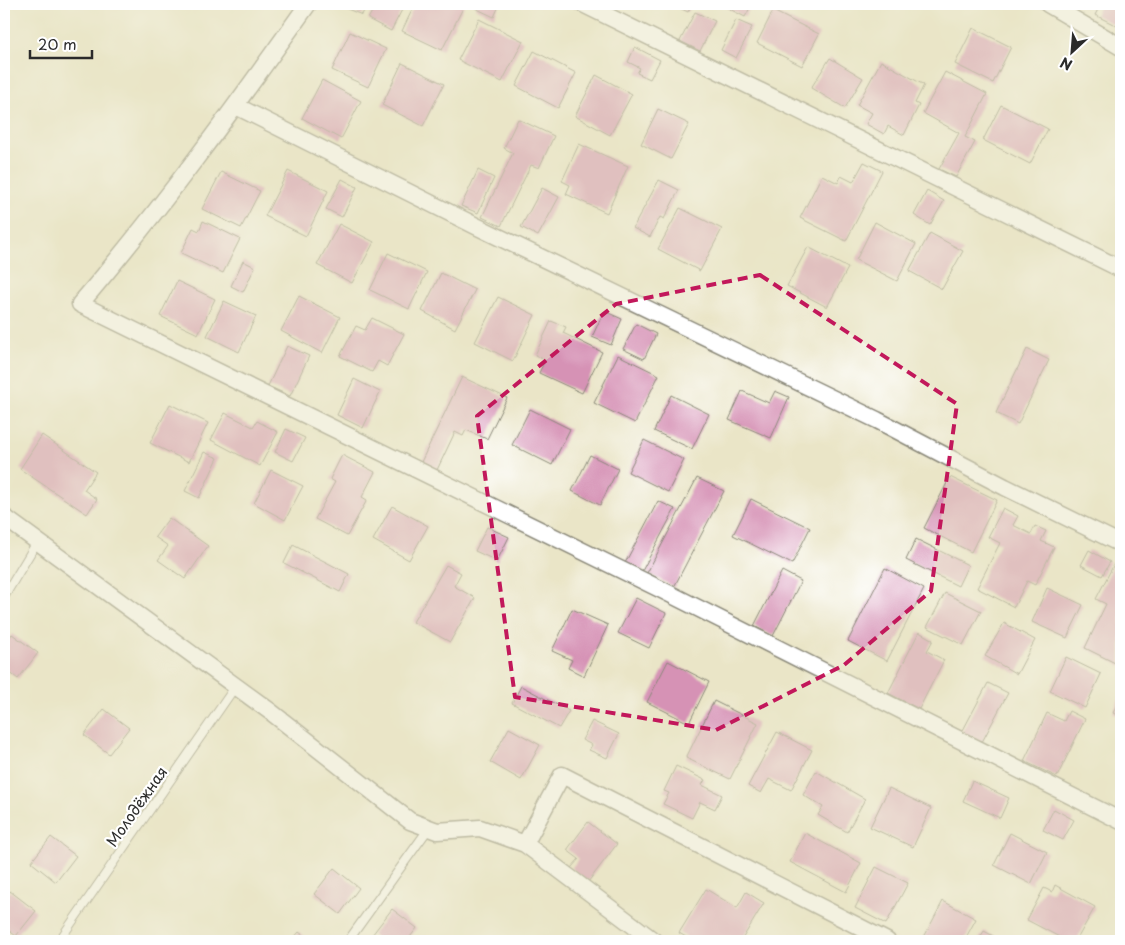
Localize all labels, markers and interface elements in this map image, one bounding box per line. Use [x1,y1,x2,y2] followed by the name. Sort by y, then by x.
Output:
[30,28,92,60] scale bar
[1048,28,1098,78] north arrow
[38,32,77,55] text: 20 m
[1056,52,1076,76] text: N
[100,761,172,851] street label: Молодёжная

